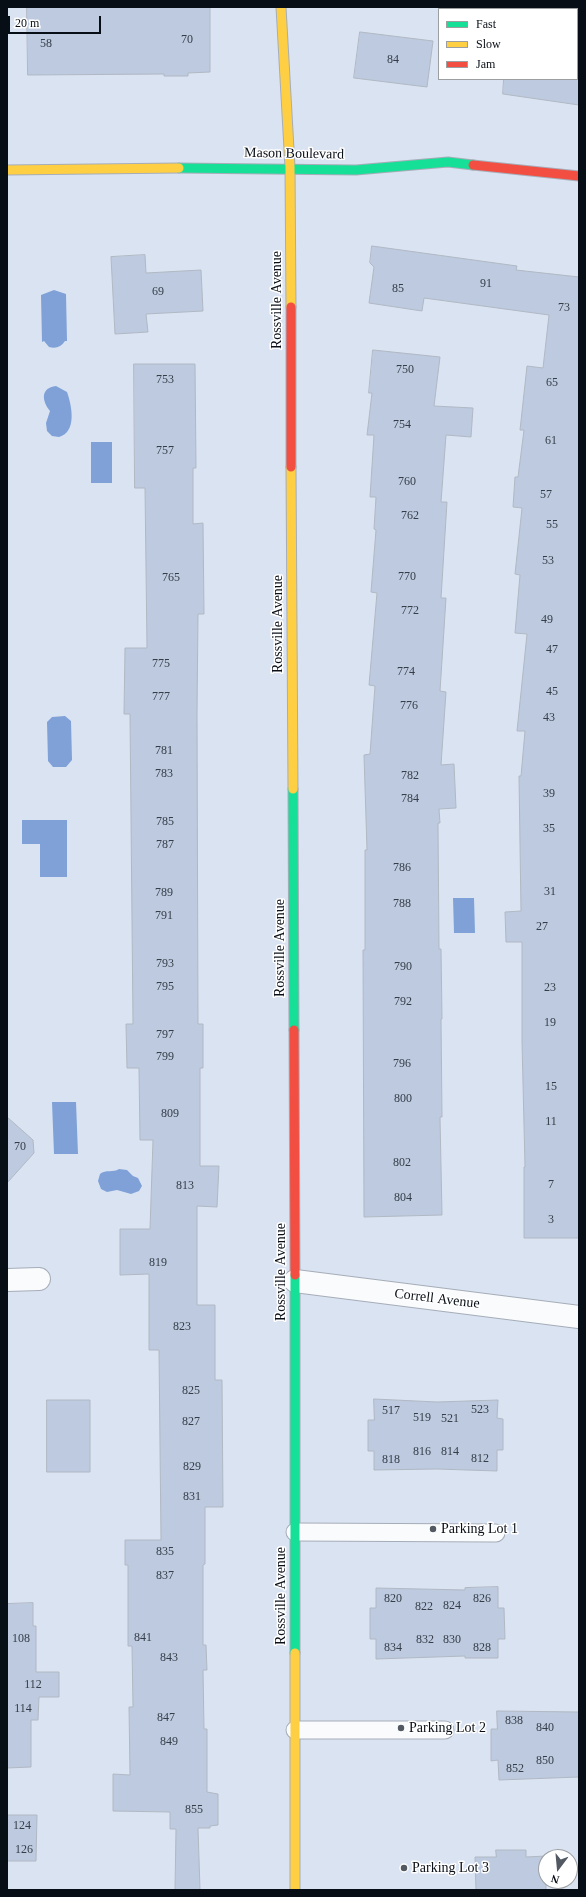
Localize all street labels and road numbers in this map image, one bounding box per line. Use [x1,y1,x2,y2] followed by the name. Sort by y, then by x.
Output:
[244,145,344,163] street label: Mason Boulevard
[269,251,285,349] street label: Rossville Avenue
[270,575,286,673] street label: Rossville Avenue
[272,899,288,997] street label: Rossville Avenue
[273,1223,289,1321] street label: Rossville Avenue
[393,1285,481,1313] street label: Correll Avenue
[273,1547,289,1645] street label: Rossville Avenue

